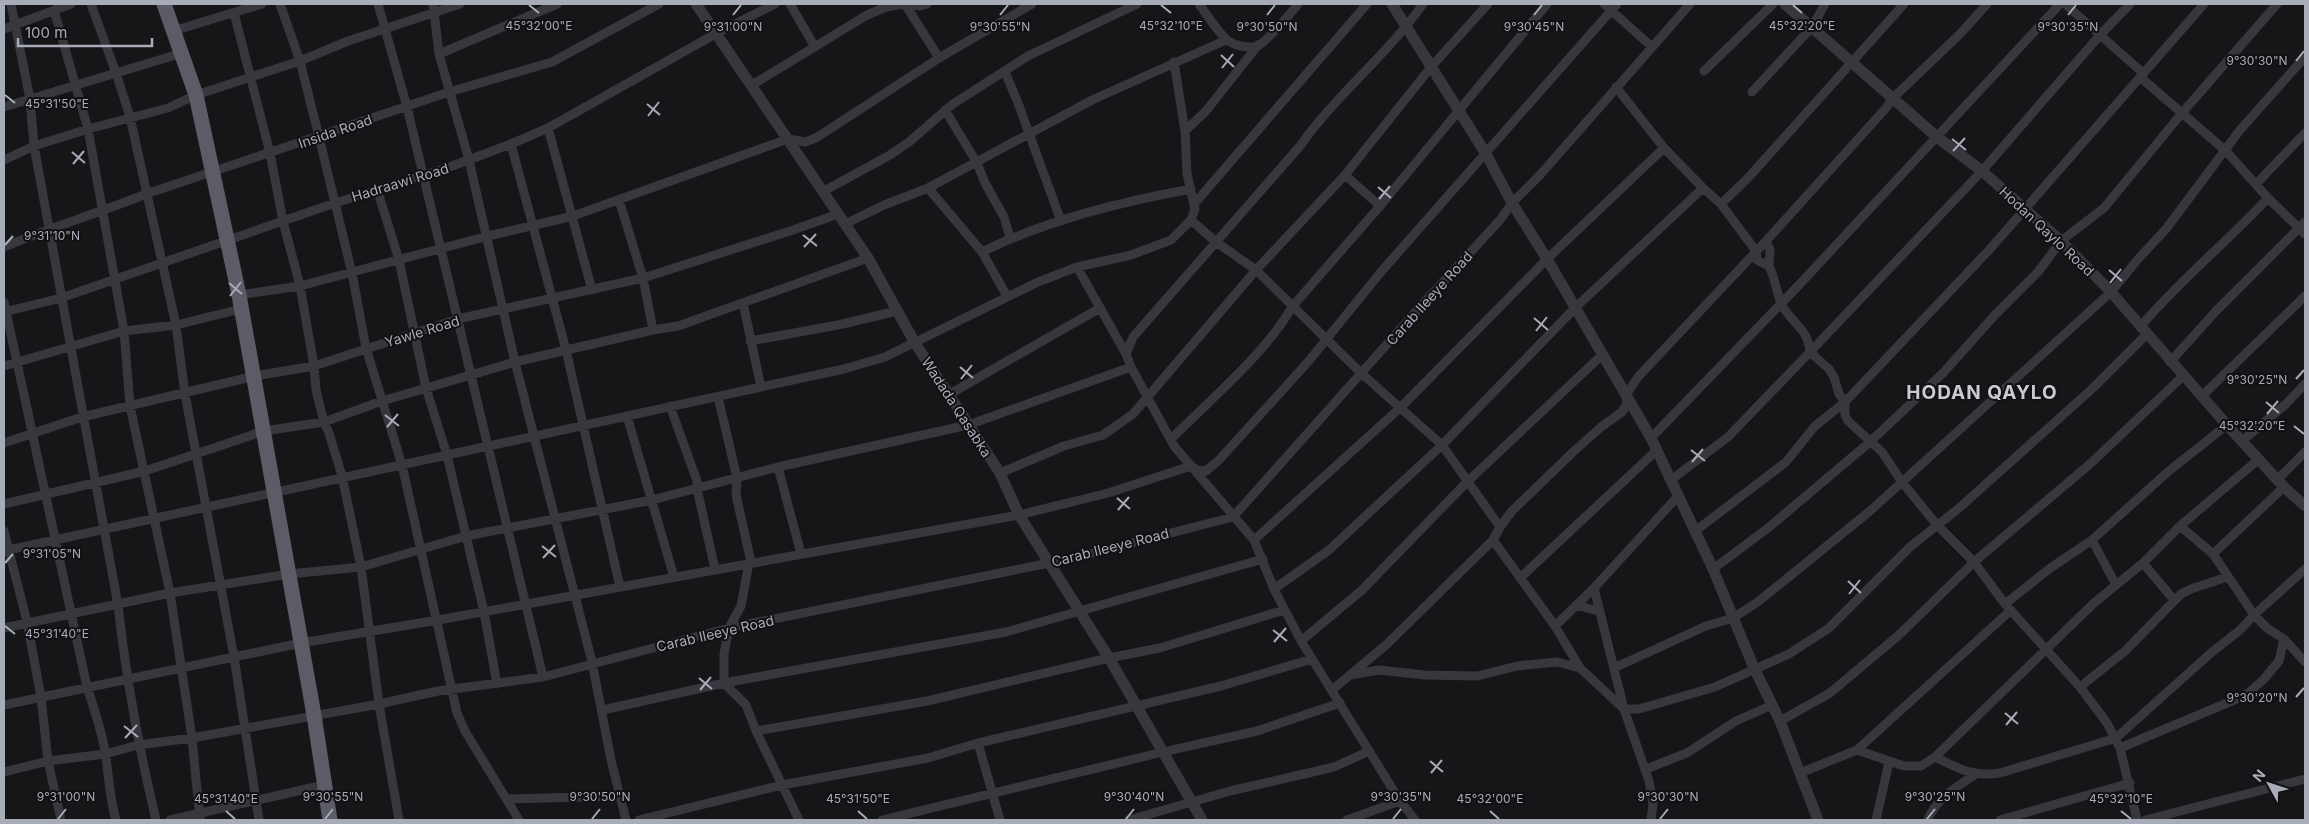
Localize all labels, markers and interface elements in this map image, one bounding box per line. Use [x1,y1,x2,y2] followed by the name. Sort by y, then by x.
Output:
[18,15,151,47] scale bar
[506,18,572,33] text: 45°32'00"E
[1139,18,1203,33] text: 45°32'10"E
[1769,18,1835,33] text: 45°32'20"E
[704,19,762,34] text: 9°31'00"N
[970,19,1030,34] text: 9°30'55"N
[1237,19,1297,34] text: 9°30'50"N
[1504,19,1564,34] text: 9°30'45"N
[2038,19,2098,34] text: 9°30'35"N
[25,23,67,42] text: 100 m
[2226,53,2288,68] text: 9°30'30"N
[25,96,89,111] text: 45°31'50"E
[296,110,374,152] street label: Insida Road
[350,159,450,205] street label: Hadraawi Road
[1996,183,2098,279] street label: Hodan Qaylo Road
[24,228,80,243] text: 9°31'10"N
[1382,248,1476,348] street label: Carab Ileeye Road
[383,312,461,350] street label: Yawle Road
[918,354,996,460] street label: Wadada Qasabka
[2227,372,2287,387] text: 9°30'25"N
[1906,381,2058,404] district label: HODAN QAYLO
[2219,418,2285,433] text: 45°32'20"E
[1050,524,1170,570] street label: Carab Ileeye Road
[23,546,81,561] text: 9°31'05"N
[654,611,776,655] street label: Carab Ileeye Road
[25,626,89,641] text: 45°31'40"E
[2226,690,2288,705] text: 9°30'20"N
[2244,759,2294,809] north arrow
[2249,766,2269,785] text: N
[37,789,95,804] text: 9°31'00"N
[303,789,363,804] text: 9°30'55"N
[570,789,630,804] text: 9°30'50"N
[1104,789,1164,804] text: 9°30'40"N
[1371,789,1431,804] text: 9°30'35"N
[1637,789,1699,804] text: 9°30'30"N
[1905,789,1965,804] text: 9°30'25"N
[194,791,258,806] text: 45°31'40"E
[826,791,890,806] text: 45°31'50"E
[1457,791,1523,806] text: 45°32'00"E
[2089,791,2153,806] text: 45°32'10"E

